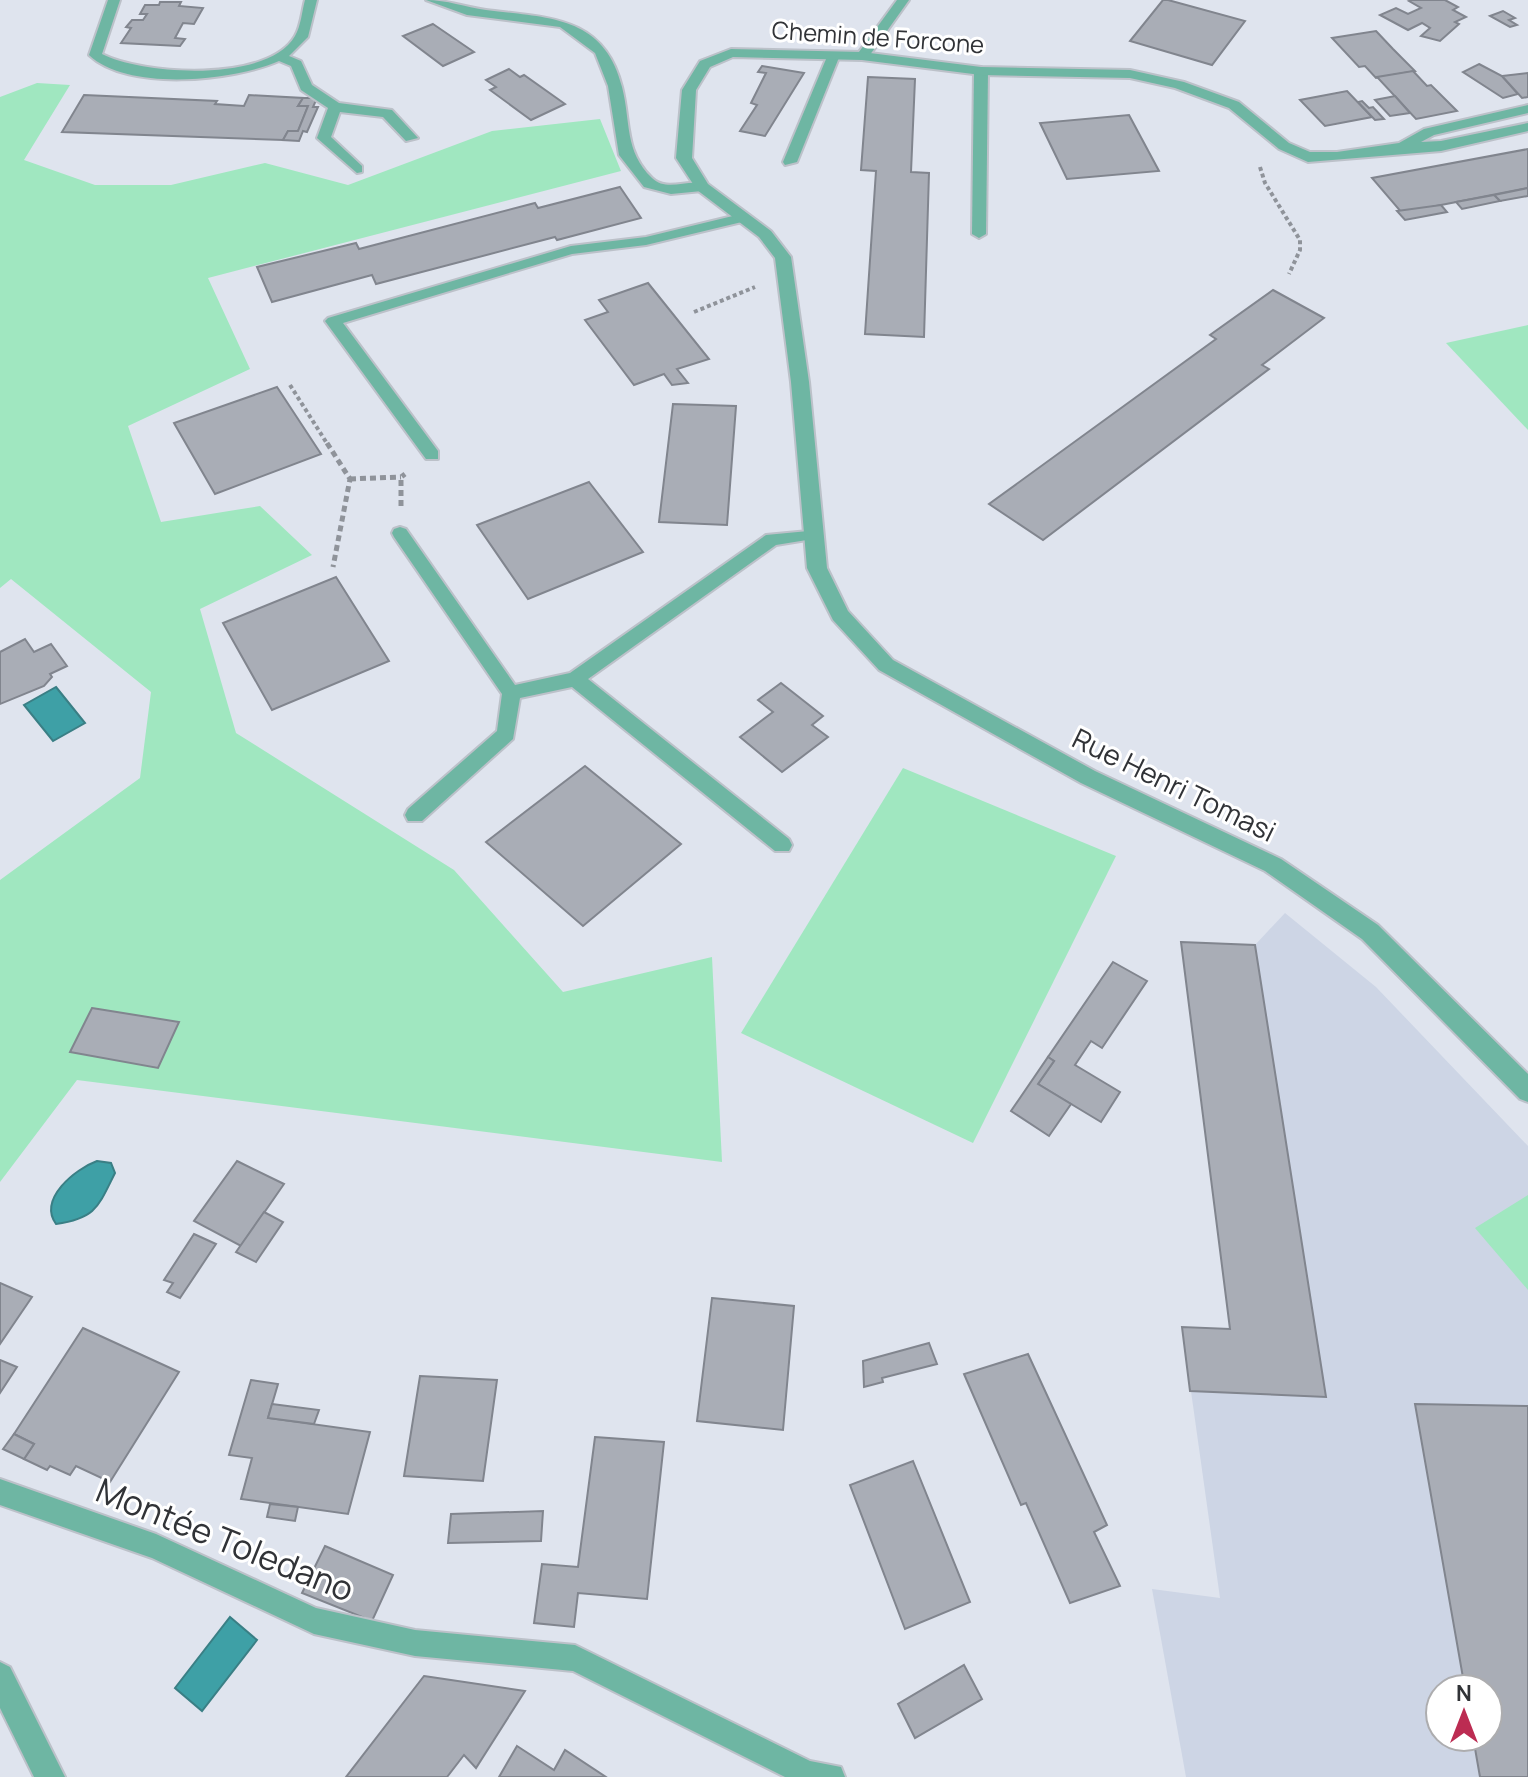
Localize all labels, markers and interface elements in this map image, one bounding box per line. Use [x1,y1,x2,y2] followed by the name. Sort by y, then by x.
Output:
[771,13,985,60] street label: Chemin de Forcone
[1066,718,1282,850] street label: Rue Henri Tomasi
[90,1466,361,1612] street label: Montée Toledano
[1424,1673,1504,1753] north arrow
[1456,1678,1472,1708] text: N

